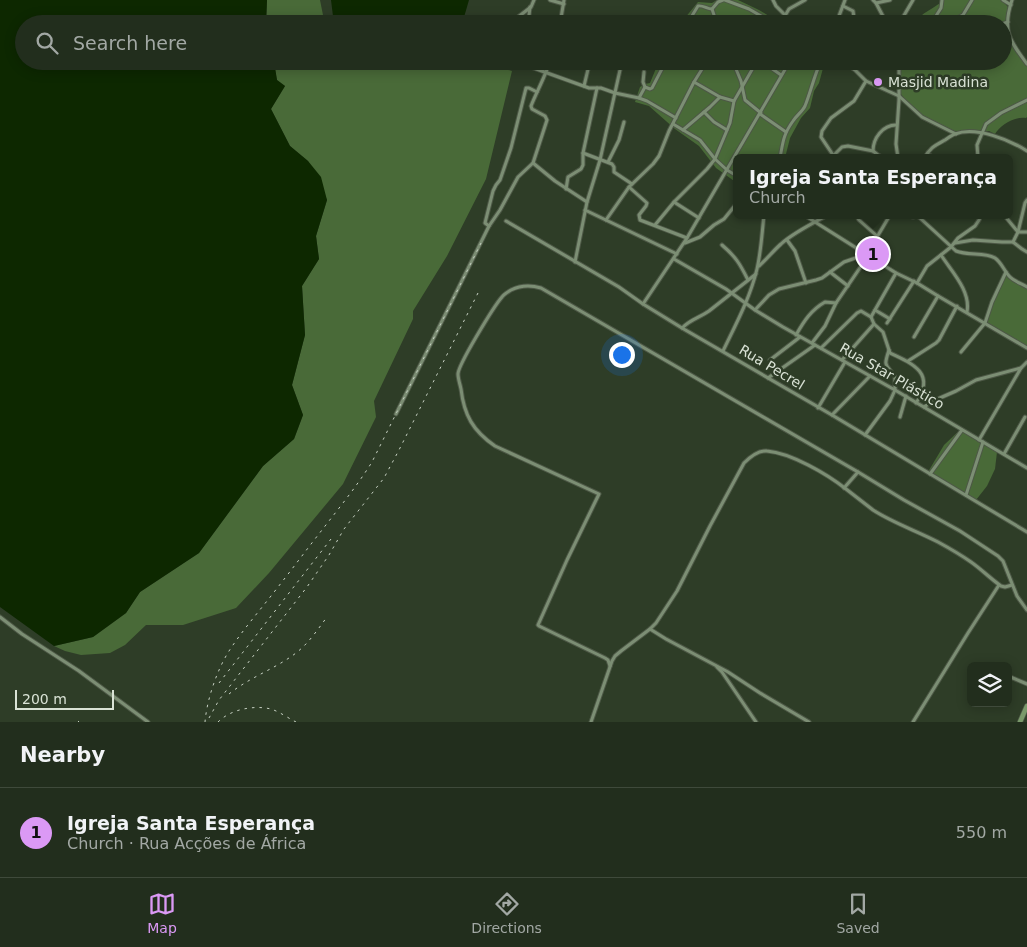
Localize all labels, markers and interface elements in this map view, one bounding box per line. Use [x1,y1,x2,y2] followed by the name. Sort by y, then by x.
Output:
[15,15,1012,70] search box
[33,29,61,57] icon: search
[73,32,187,54] text: Search here
[888,74,988,90] place label: Masjid Madina
[872,76,884,88] marker: Masjid Madina
[733,154,1013,219] popup
[749,166,997,188] text: Igreja Santa Esperança
[749,188,806,207] text: Church
[857,235,889,273] pin: 1
[837,340,947,412] street label: Rua Star Plástico
[736,341,808,393] street label: Rua Pecrel
[609,342,635,368] your location
[967,662,1012,707] map controls
[967,662,1012,707] button: layers
[15,687,114,710] scale bar
[22,691,67,707] text: 200 m
[20,743,105,767] text: Nearby
[67,812,315,834] text: Igreja Santa Esperança
[30,823,42,842] text: 1
[956,823,1007,842] text: 550 m
[67,834,306,853] text: Church · Rua Acções de África
[147,890,177,936] tab: Map
[471,890,542,936] tab: Directions
[836,890,880,936] tab: Saved

